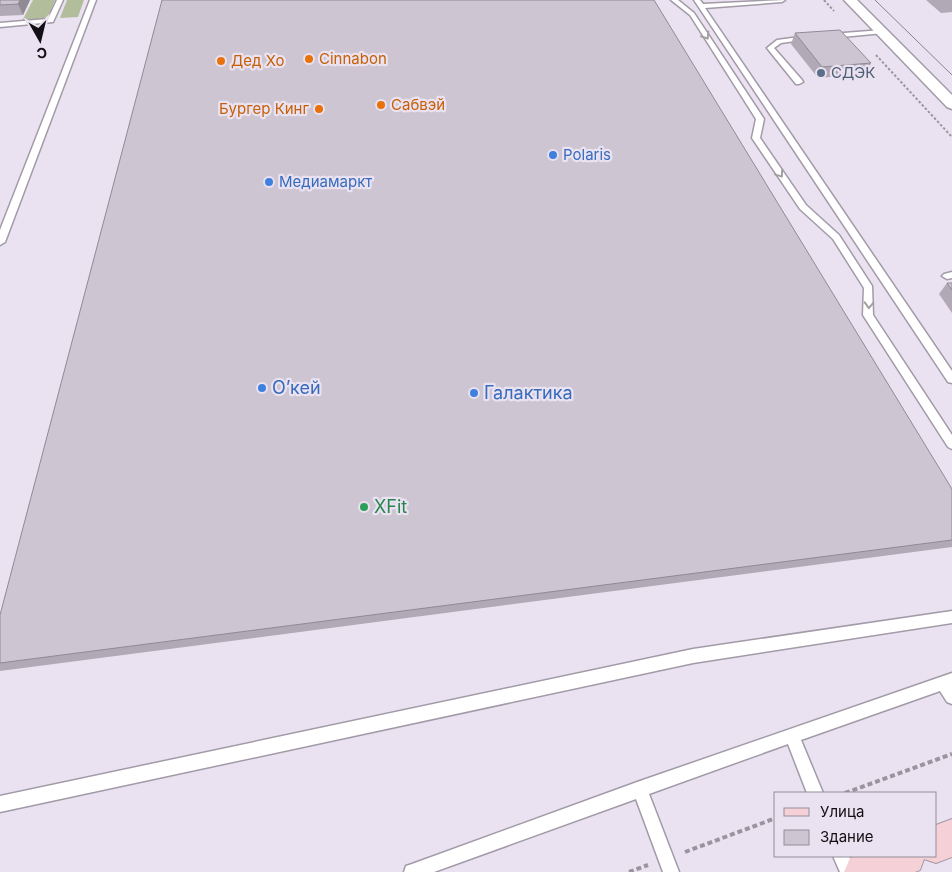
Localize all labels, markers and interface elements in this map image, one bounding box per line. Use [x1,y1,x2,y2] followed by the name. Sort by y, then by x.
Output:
[15,15,65,65] north arrow
[700,30,709,39] one-way arrow
[36,44,48,63] text: С
[319,49,387,68] place label: Cinnabon
[231,51,284,70] place label: Дед Хо
[303,53,315,65] marker: Cinnabon
[215,55,227,67] marker: Дед Хо
[831,63,875,82] place label: СДЭК
[815,67,827,79] marker: СДЭК
[391,95,445,114] place label: Сабвэй
[219,99,309,118] place label: Бургер Кинг
[375,99,387,111] marker: Сабвэй
[313,103,325,115] marker: Бургер Кинг
[563,145,611,164] place label: Polaris
[547,149,559,161] marker: Polaris
[774,169,784,178] one-way arrow
[279,172,372,191] place label: Медиамаркт
[263,176,275,188] marker: Медиамаркт
[863,301,874,309] one-way arrow
[272,377,321,398] place label: О’кей
[256,382,268,394] marker: О’кей
[484,382,573,403] place label: Галактика
[468,387,480,399] marker: Галактика
[374,496,407,517] place label: XFit
[358,501,370,513] marker: XFit
[774,792,937,857] legend
[820,802,864,821] text: Улица
[820,827,874,846] text: Здание

